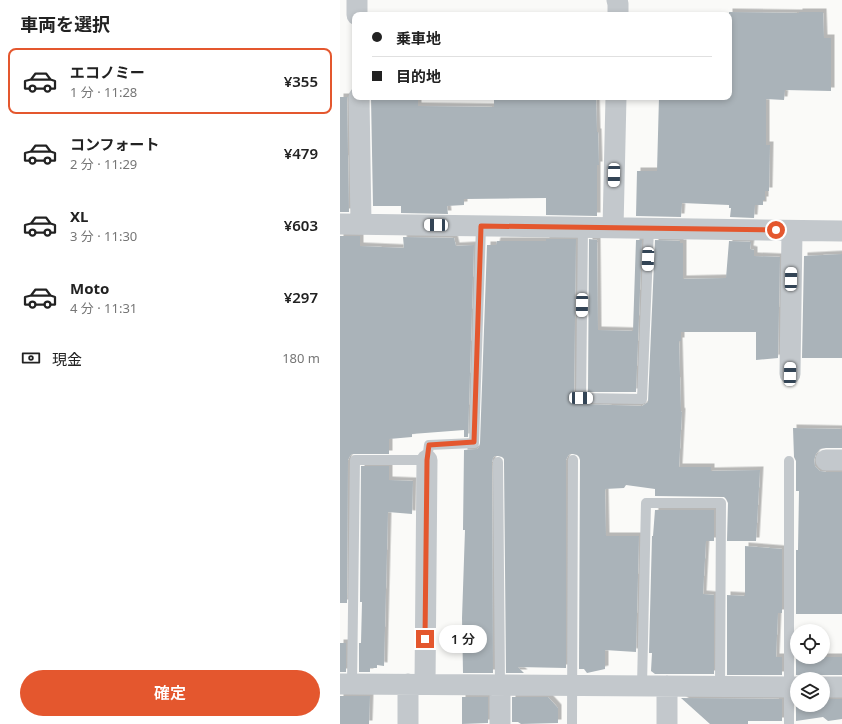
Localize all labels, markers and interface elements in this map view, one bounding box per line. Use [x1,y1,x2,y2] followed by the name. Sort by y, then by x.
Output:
[20,12,110,36] text: 車両を選択
[396,28,441,48] text: 乗車地
[70,62,145,82] text: エコノミー
[22,63,58,99] icon: car
[396,66,441,86] text: 目的地
[284,71,318,91] text: ¥355
[70,83,137,101] text: 1 分 · 11:28
[70,134,160,154] text: コンフォート
[22,135,58,171] icon: car
[284,143,318,163] text: ¥479
[70,155,137,173] text: 2 分 · 11:29
[608,163,620,187] car
[70,206,88,226] text: XL
[22,207,58,243] icon: car
[284,215,318,235] text: ¥603
[424,219,448,231] car
[767,221,785,239] route start
[70,227,137,245] text: 3 分 · 11:30
[642,247,654,271] car
[785,267,797,291] car
[70,278,109,298] text: Moto
[22,279,58,315] icon: car
[284,287,318,307] text: ¥297
[576,293,588,317] car
[70,299,137,317] text: 4 分 · 11:31
[20,347,42,369] icon: cash
[52,349,82,369] text: 現金
[282,349,320,367] text: 180 m
[784,362,796,386] car
[569,392,593,404] car
[790,624,830,712] map controls
[790,624,830,664] button: locate
[439,625,487,653] callout: 1 分
[416,630,434,648] route end
[451,630,475,648] text: 1 分
[20,670,320,716] button: 確定
[790,672,830,712] button: layers

